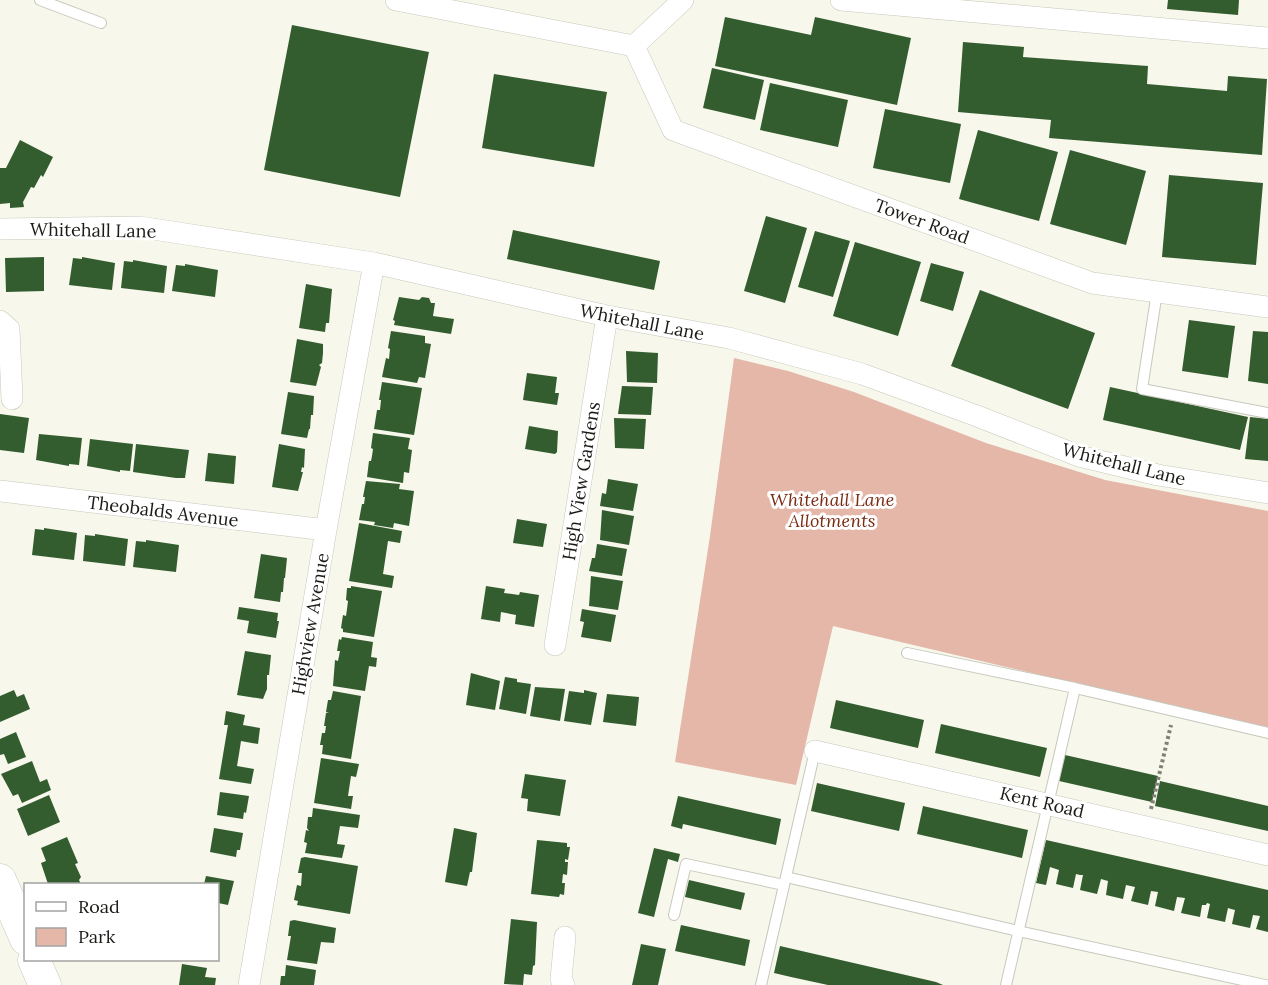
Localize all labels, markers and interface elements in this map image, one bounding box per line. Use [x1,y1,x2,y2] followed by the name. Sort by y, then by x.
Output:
[871,193,973,249] street label: Tower Road
[30,217,157,243] street label: Whitehall Lane
[578,299,707,345] street label: Whitehall Lane
[557,400,605,562] street label: High View Gardens
[1060,438,1188,491] street label: Whitehall Lane
[770,488,894,532] park label: Whitehall Lane Allotments
[86,490,240,532] street label: Theobalds Avenue
[286,551,334,697] street label: Highview Avenue
[998,781,1087,823] street label: Kent Road
[24,883,219,961] legend
[78,895,120,918] text: Road
[78,925,116,948] text: Park

